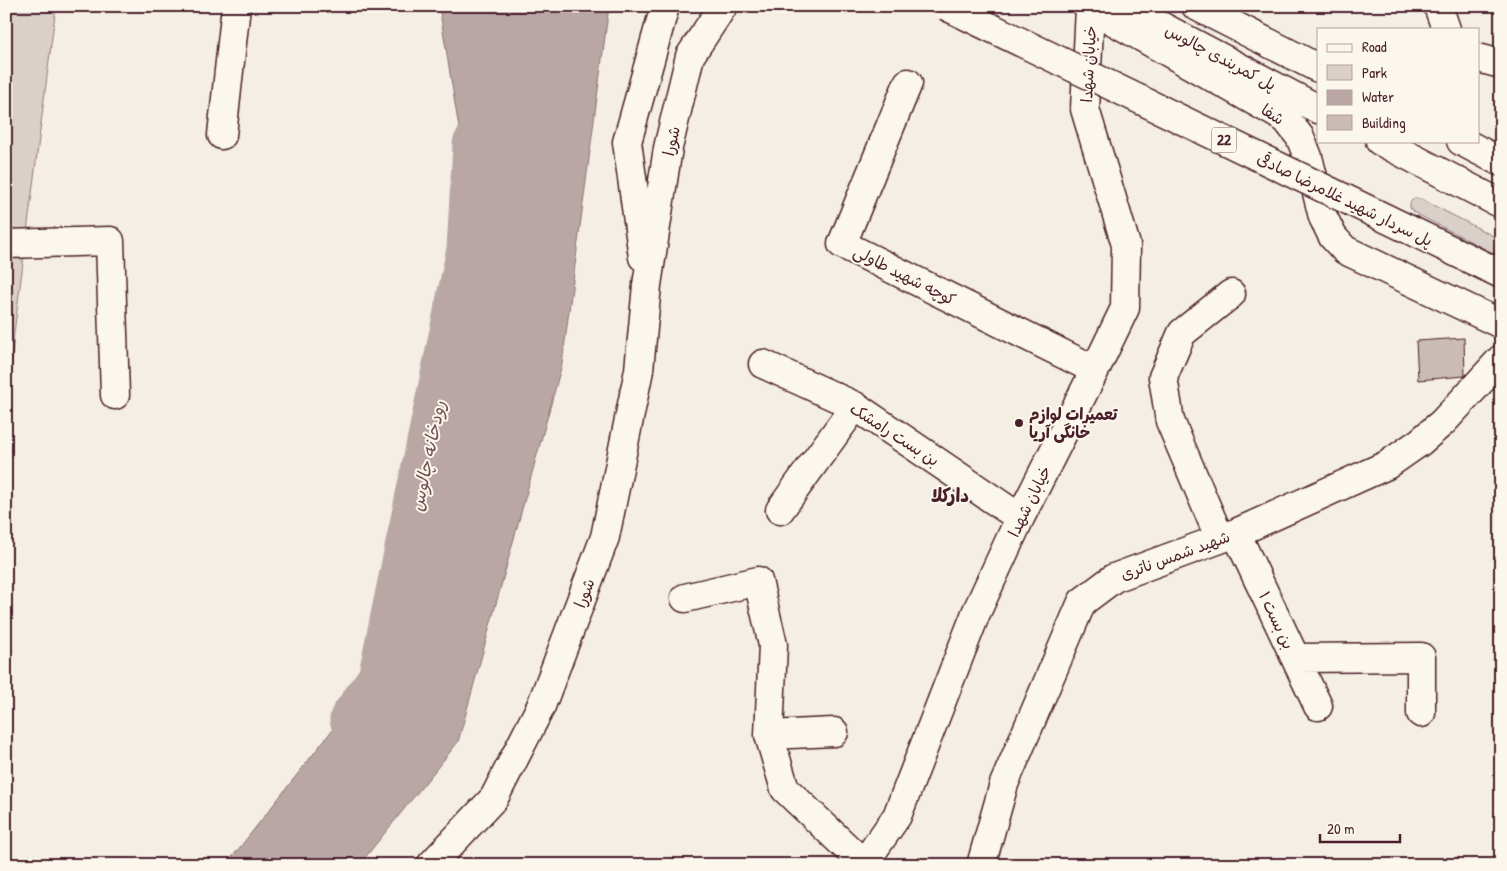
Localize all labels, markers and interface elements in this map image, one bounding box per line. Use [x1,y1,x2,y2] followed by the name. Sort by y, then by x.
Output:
[1162,19,1280,95] street label: پل کمربندی چالوس
[1075,25,1101,103] street label: خیابان شهدا
[1317,28,1480,142] legend
[1362,36,1387,57] text: Road
[1362,62,1387,83] text: Park
[1362,86,1394,107] text: Water
[1257,98,1289,130] street label: شفا
[1362,112,1406,133] text: Building
[657,124,685,158] street label: شورا
[1212,128,1236,152] road number: 22
[1253,147,1437,251] street label: پل سردار شهید غلامرضا صادقی
[850,240,960,310] street label: کوچه شهید طاولی
[846,397,944,471] street label: بن بست رامشک
[404,398,451,513] water label: رودخانه چالوس
[1029,403,1119,443] place label: تعمیرات لوازم خانگی آریا
[1013,417,1025,429] marker: تعمیرات لوازم خانگی آریا
[1002,462,1056,540] street label: خیابان شهدا
[931,482,969,508] district label: دارکلا
[1117,525,1233,585] street label: شهید شمس ناتری
[568,575,600,611] street label: شورا
[1254,588,1300,652] street label: بن بست ۱
[1320,811,1400,843] scale bar
[1327,818,1354,839] text: 20 m

